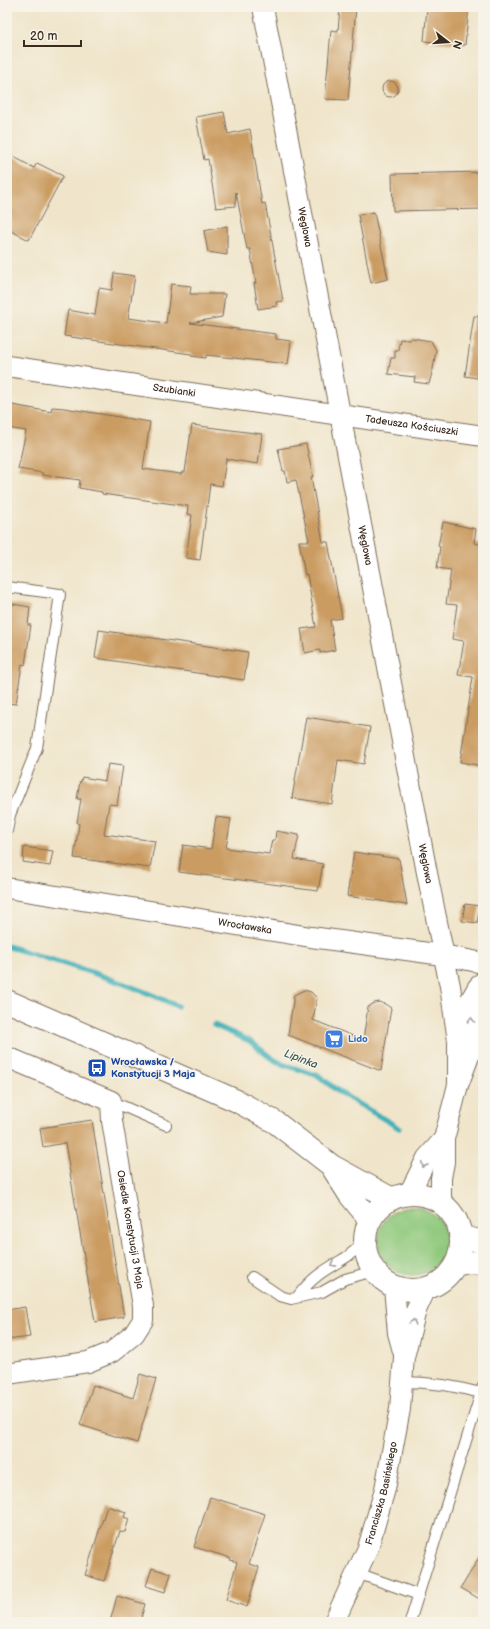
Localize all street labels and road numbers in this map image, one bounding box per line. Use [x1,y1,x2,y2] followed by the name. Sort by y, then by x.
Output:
[295,206,314,248] street label: Węglowa
[152,382,196,400] street label: Szubianki
[364,413,459,438] street label: Tadeusza Kościuszki
[355,524,375,567] street label: Węglowa
[416,843,435,885] street label: Węglowa
[217,916,273,937] street label: Wrocławska
[114,1169,146,1290] street label: Osiedle Konstytucji 3 Maja
[363,1440,400,1546] street label: Franciszka Basińskiego

